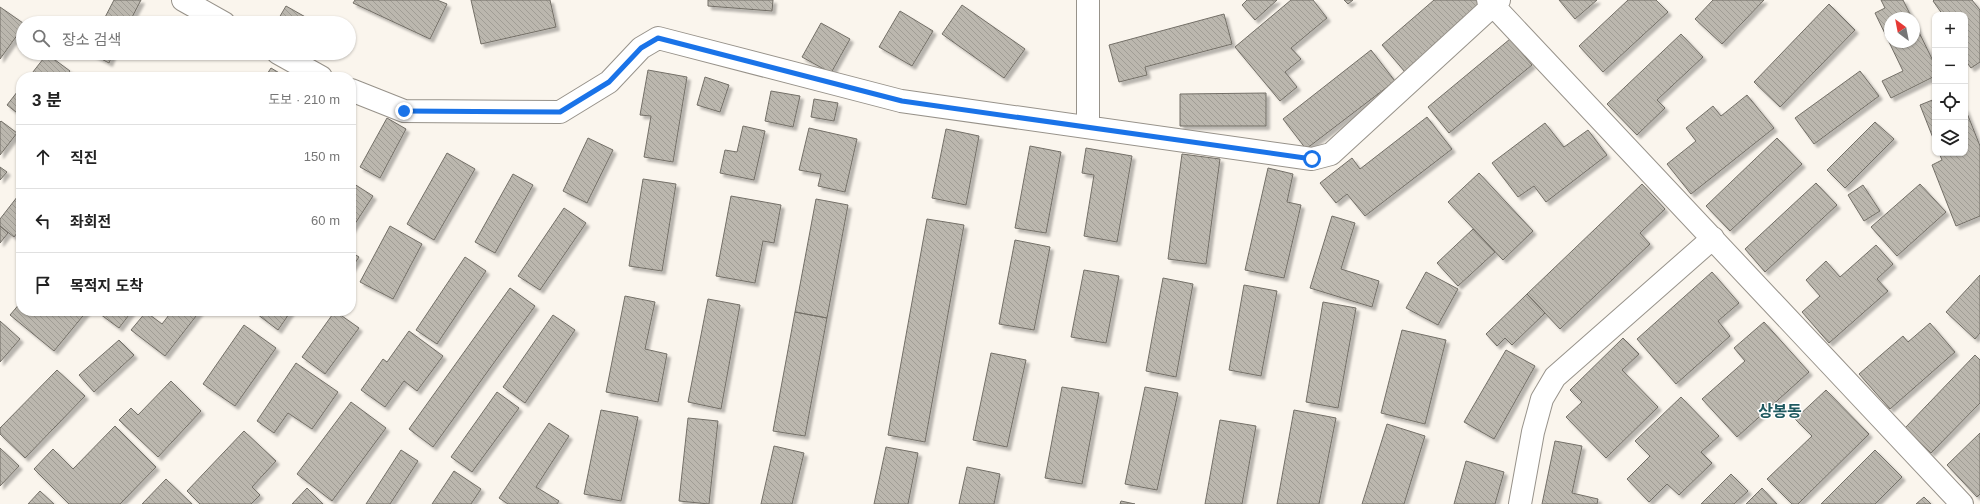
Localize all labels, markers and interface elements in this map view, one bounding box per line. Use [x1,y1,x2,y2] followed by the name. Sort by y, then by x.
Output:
[1884,12,1920,48] north arrow
[1932,12,1968,156] map controls
[1932,12,1968,48] button: +
[16,16,356,60] search box
[30,27,52,49] icon: search
[62,31,121,48] text: 장소 검색
[1932,48,1968,84] button: −
[1932,84,1968,120] button: locate
[32,91,62,110] text: 3 분
[268,92,340,107] text: 도보 · 210 m
[395,102,413,120] route end
[1932,120,1968,156] button: layers
[32,146,54,168] icon: ahead
[70,149,98,166] text: 직진
[304,149,340,164] text: 150 m
[1303,150,1321,168] route start
[32,210,54,232] icon: left
[70,213,111,230] text: 좌회전
[311,213,340,228] text: 60 m
[32,274,54,296] icon: arrive
[70,277,143,294] text: 목적지 도착
[1758,403,1802,420] district label: 상봉동

